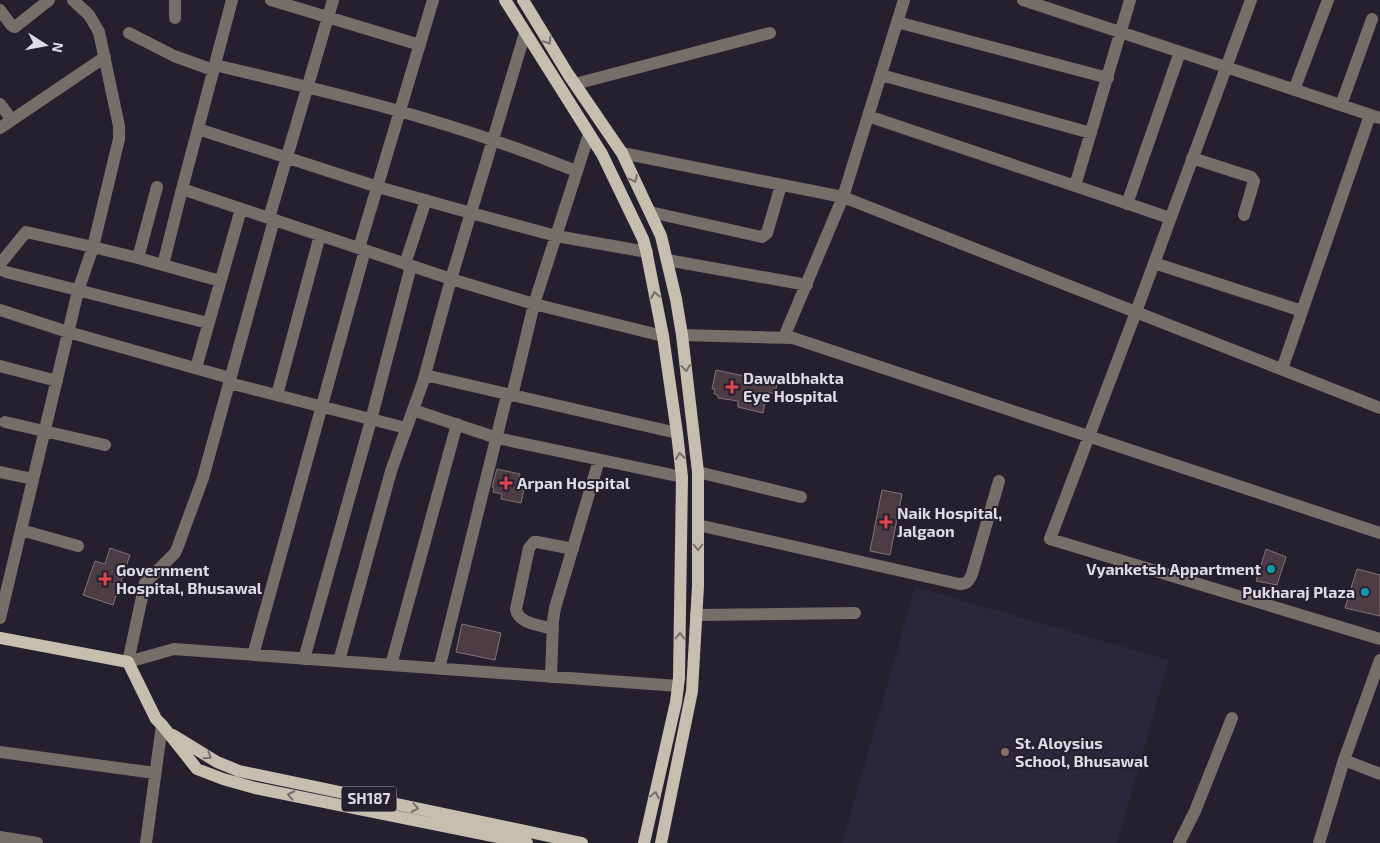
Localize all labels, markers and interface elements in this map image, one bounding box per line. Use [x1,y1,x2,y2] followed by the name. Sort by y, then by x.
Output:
[20,20,70,70] north arrow
[542,36,552,45] one-way arrow
[49,41,68,54] text: N
[628,174,638,183] one-way arrow
[650,291,660,300] one-way arrow
[680,364,691,372] one-way arrow
[743,368,844,406] place label: Dawalbhakta Eye Hospital
[725,380,739,394] marker: Dawalbhakta Eye Hospital
[675,451,686,459] one-way arrow
[517,473,631,492] place label: Arpan Hospital
[499,476,513,490] marker: Arpan Hospital
[897,503,1002,540] place label: Naik Hospital, Jalgaon
[879,515,893,529] marker: Naik Hospital, Jalgaon
[693,544,703,552] one-way arrow
[1086,559,1261,579] place label: Vyanketsh Appartment
[116,560,263,597] place label: Government Hospital, Bhusawal
[1265,563,1277,575] marker: Vyanketsh Appartment
[98,572,112,586] marker: Government Hospital, Bhusawal
[1242,582,1355,601] place label: Pukharaj Plaza
[1359,586,1371,598] marker: Pukharaj Plaza
[674,631,685,639] one-way arrow
[1015,733,1149,770] place label: St. Aloysius School, Bhusawal
[999,746,1011,758] marker: St. Aloysius School, Bhusawal
[202,750,212,759] one-way arrow
[342,786,396,812] road number: SH187
[286,790,295,801] one-way arrow
[649,791,660,800] one-way arrow
[411,802,420,813] one-way arrow

